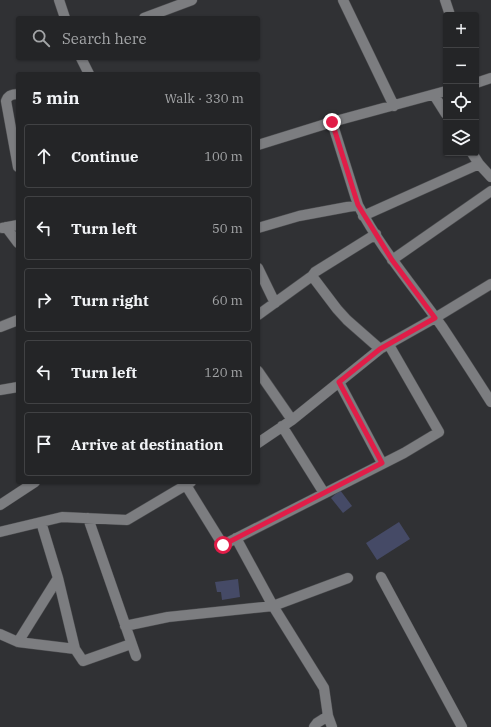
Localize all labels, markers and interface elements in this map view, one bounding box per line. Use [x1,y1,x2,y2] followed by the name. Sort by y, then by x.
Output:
[443,12,479,156] map controls
[443,12,479,48] button: +
[16,16,260,60] search box
[30,27,52,49] icon: search
[62,29,147,48] text: Search here
[443,48,479,84] button: −
[443,84,479,120] button: locate
[32,87,80,109] text: 5 min
[165,90,244,107] text: Walk · 330 m
[323,113,341,131] route end
[443,120,479,156] button: layers
[33,145,55,167] icon: ahead
[71,147,138,166] text: Continue
[204,148,243,165] text: 100 m
[33,217,55,239] icon: left
[71,219,137,238] text: Turn left
[212,220,243,237] text: 50 m
[33,289,55,311] icon: right
[71,291,149,310] text: Turn right
[212,292,243,309] text: 60 m
[33,361,55,383] icon: left
[71,363,137,382] text: Turn left
[204,364,243,381] text: 120 m
[33,433,55,455] icon: arrive
[71,435,223,454] text: Arrive at destination
[214,536,232,554] route start

